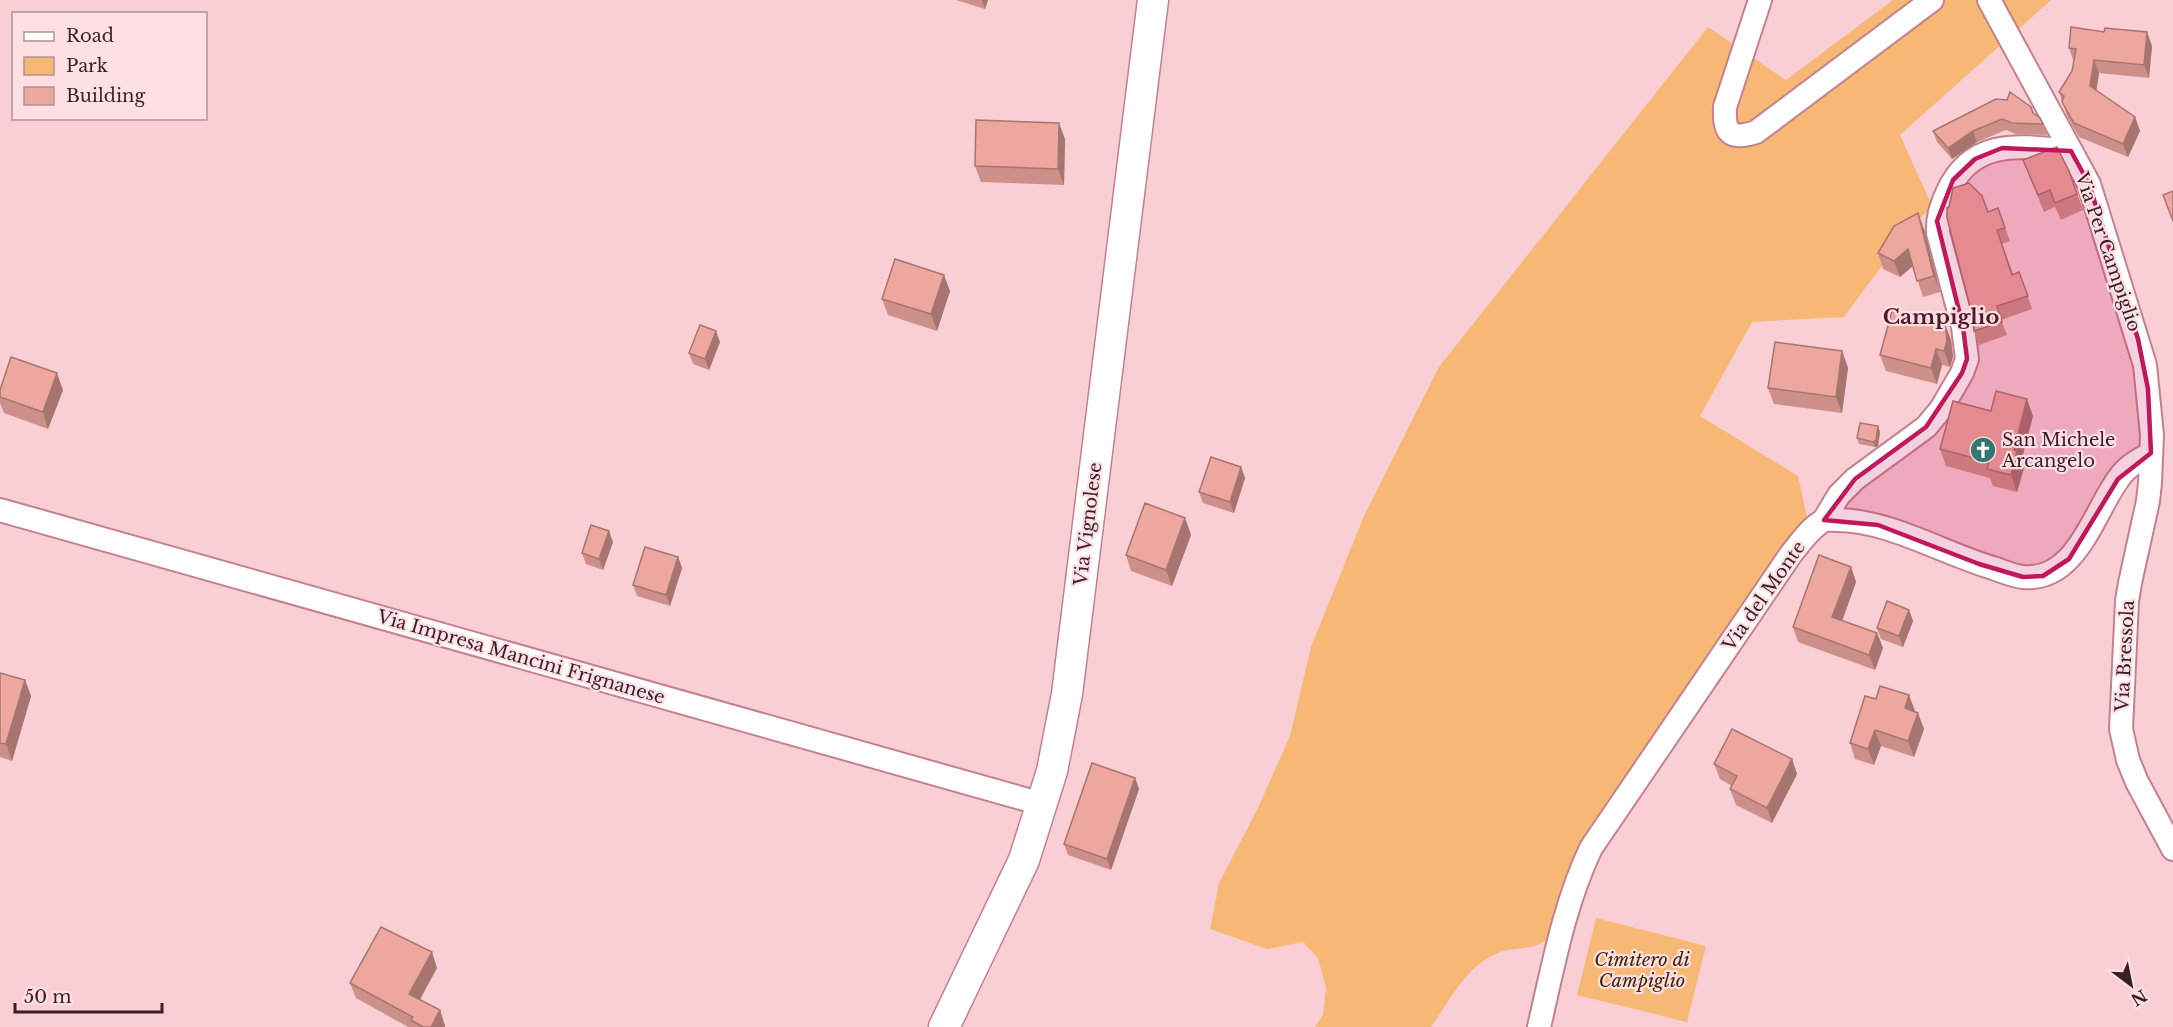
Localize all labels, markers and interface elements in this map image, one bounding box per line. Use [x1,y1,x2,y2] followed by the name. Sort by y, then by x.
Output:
[12,12,207,120] legend
[66,25,114,47] text: Road
[66,55,108,77] text: Park
[66,85,145,107] text: Building
[2070,168,2146,335] street label: Via Per Campiglio
[1883,304,1999,330] district label: Campiglio
[2001,429,2115,472] place label: San Michele Arcangelo
[1968,435,1998,465] church icon: San Michele Arcangelo
[1069,461,1106,588] street label: Via Vignolese
[1717,537,1810,656] street label: Via del Monte
[2111,600,2139,713] street label: Via Bressola
[374,605,667,709] street label: Via Impresa Mancini Frignanese
[1594,949,1690,992] park label: Cimitero di Campiglio
[2101,955,2161,1015] north arrow
[15,976,162,1014] scale bar
[2127,985,2151,1010] text: N
[24,986,72,1008] text: 50 m

